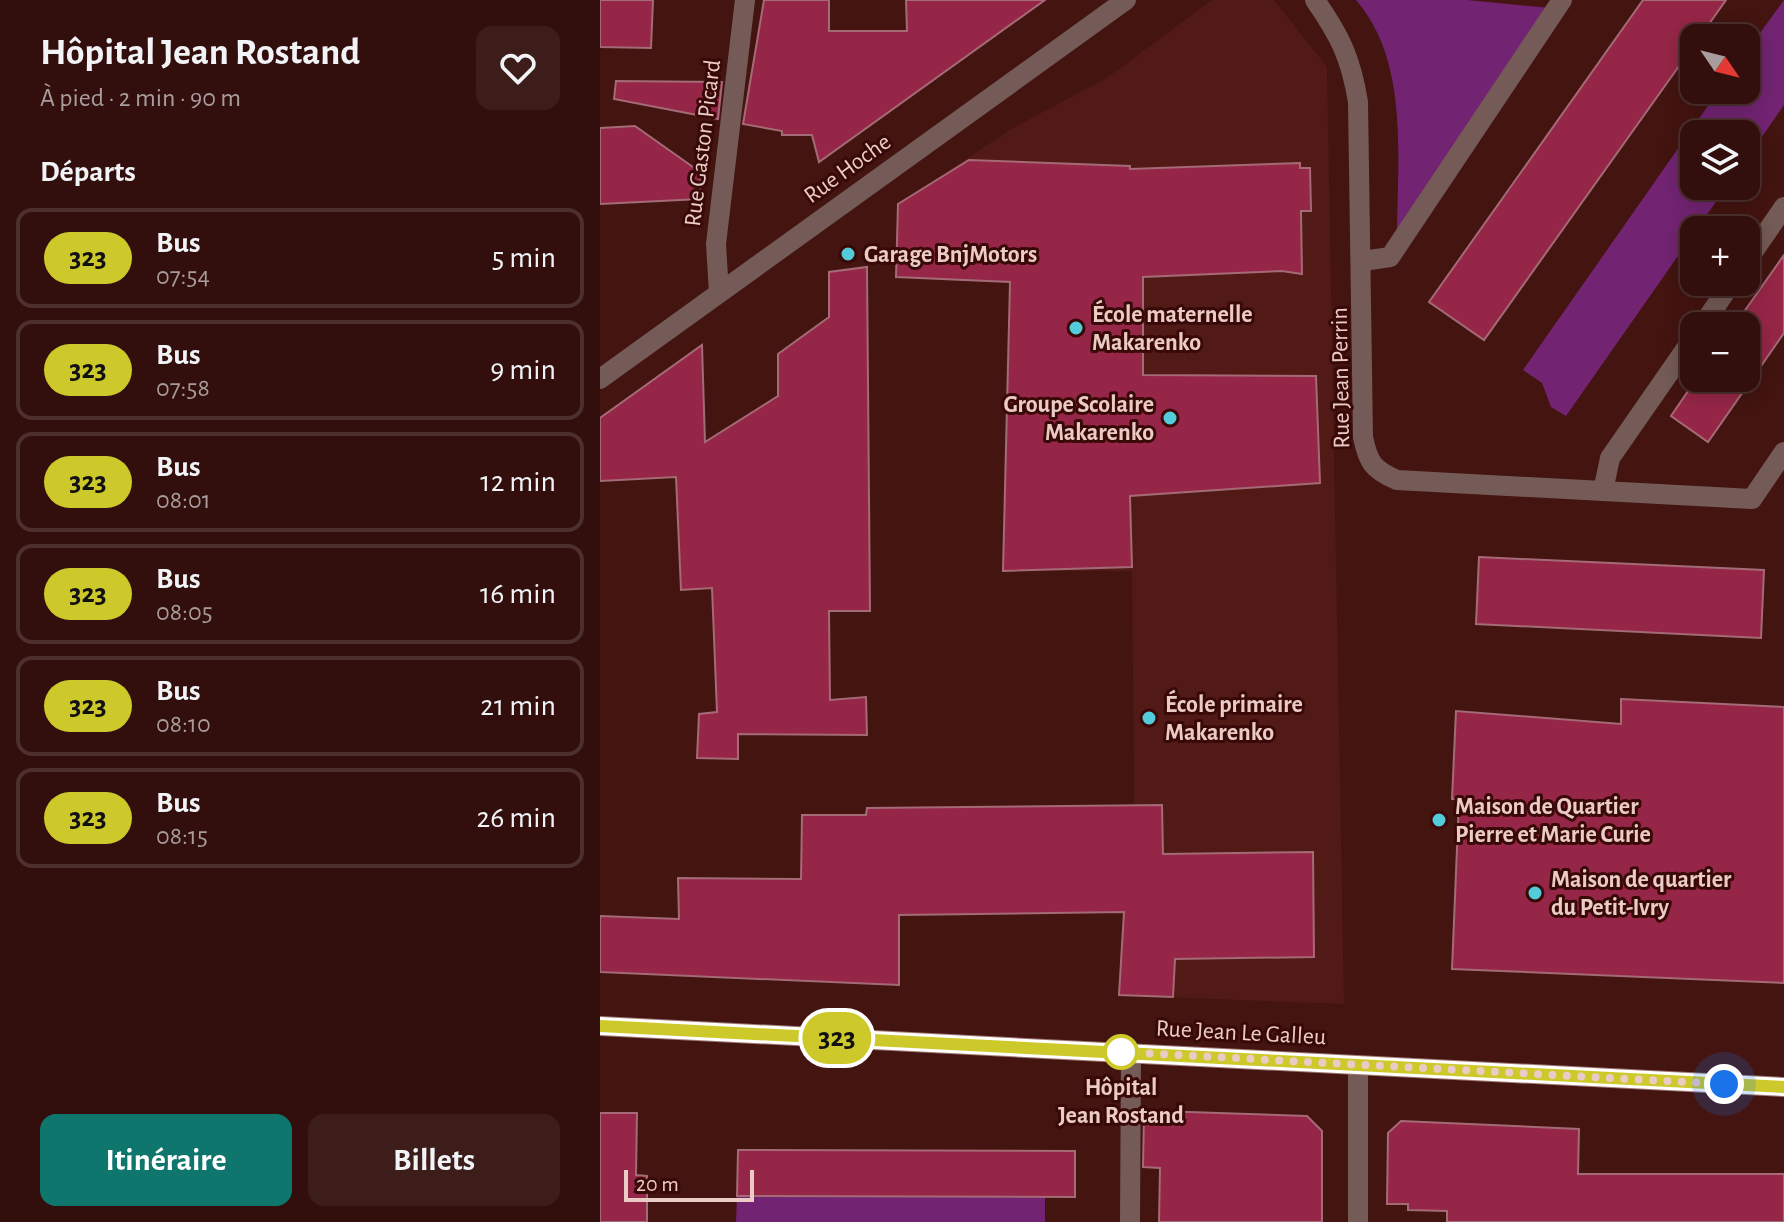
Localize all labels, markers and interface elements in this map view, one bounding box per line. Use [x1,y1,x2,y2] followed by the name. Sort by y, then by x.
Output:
[1680,24,1760,104] north arrow
[1680,24,1760,392] map controls
[476,26,560,110] button: heart
[40,34,360,72] text: Hôpital Jean Rostand
[681,58,725,228] street label: Rue Gaston Picard
[40,85,241,111] text: À pied · 2 min · 90 m
[1680,120,1760,200] button: layers
[800,130,895,208] street label: Rue Hoche
[40,157,136,187] text: Départs
[1680,216,1760,296] button: +
[156,228,201,258] text: Bus
[492,243,556,273] text: 5 min
[864,243,1037,267] place label: Garage BnjMotors
[69,244,107,272] text: 323
[839,245,857,263] marker: Garage BnjMotors
[156,263,210,289] text: 07:54
[1092,299,1253,355] place label: École maternelle Makarenko
[1328,307,1354,449] street label: Rue Jean Perrin
[1680,312,1760,392] button: −
[1067,319,1085,337] marker: École maternelle Makarenko
[156,340,201,370] text: Bus
[490,355,556,385] text: 9 min
[69,356,107,384] text: 323
[156,375,210,401] text: 07:58
[1004,393,1154,445] place label: Groupe Scolaire Makarenko
[1161,409,1179,427] marker: Groupe Scolaire Makarenko
[156,452,201,482] text: Bus
[480,467,556,497] text: 12 min
[69,468,107,496] text: 323
[156,487,211,513] text: 08:01
[156,564,201,594] text: Bus
[480,579,556,609] text: 16 min
[69,580,107,608] text: 323
[156,599,213,625] text: 08:05
[156,676,201,706] text: Bus
[1165,689,1303,745] place label: École primaire Makarenko
[480,691,556,721] text: 21 min
[69,692,107,720] text: 323
[1140,709,1158,727] marker: École primaire Makarenko
[156,711,211,737] text: 08:10
[156,788,201,818] text: Bus
[1455,795,1651,847] place label: Maison de Quartier Pierre et Marie Curie
[477,803,556,833] text: 26 min
[69,804,107,832] text: 323
[1430,811,1448,829] marker: Maison de Quartier Pierre et Marie Curie
[156,823,208,849] text: 08:15
[1551,868,1732,920] place label: Maison de quartier du Petit-Ivry
[1526,884,1544,902] marker: Maison de quartier du Petit-Ivry
[791,1012,883,1064] line badge: 323
[1155,1017,1327,1049] street label: Rue Jean Le Galleu
[818,1024,856,1052] text: 323
[1104,1035,1138,1069] marker: Hôpital Jean Rostand
[1704,1064,1744,1104] your location
[1058,1076,1184,1128] place label: Hôpital Jean Rostand
[40,1114,292,1206] button: Itinéraire
[308,1114,560,1206] button: Billets
[624,1166,754,1202] scale bar
[636,1173,679,1195] text: 20 m

